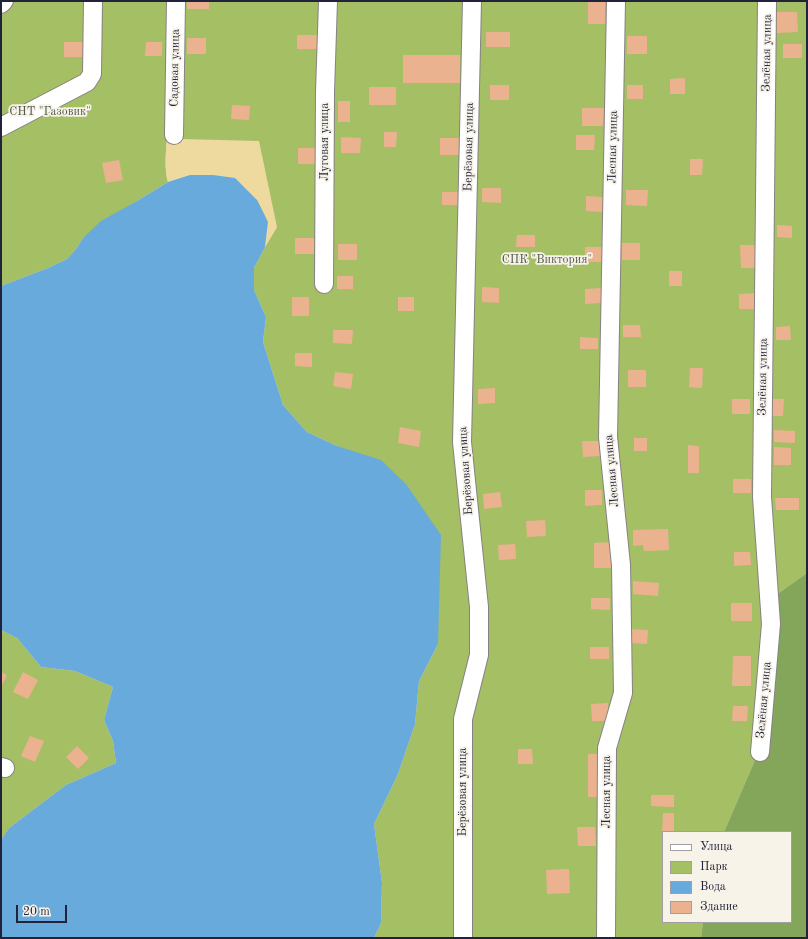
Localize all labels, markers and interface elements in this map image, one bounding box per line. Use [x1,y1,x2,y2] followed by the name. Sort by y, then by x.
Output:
[759,14,775,92] street label: Зелёная улица
[167,29,183,107] street label: Садовая улица
[461,102,477,192] street label: Берёзовая улица
[318,103,332,181] street label: Луговая улица
[9,105,91,119] park label: СНТ "Газовик"
[605,110,621,184] street label: Лесная улица
[502,253,592,267] park label: СПК "Виктория"
[755,338,771,416] street label: Зелёная улица
[456,426,476,516] street label: Берёзовая улица
[602,434,622,508] street label: Лесная улица
[753,661,775,739] street label: Зелёная улица
[456,748,470,836] street label: Берёзовая улица
[600,756,614,828] street label: Лесная улица
[662,831,792,923] legend
[700,841,733,853] text: Улица
[700,861,728,873] text: Парк
[700,881,726,893] text: Вода
[18,897,69,923] scale bar
[700,901,738,913] text: Здание
[23,906,50,918] text: 20 m

